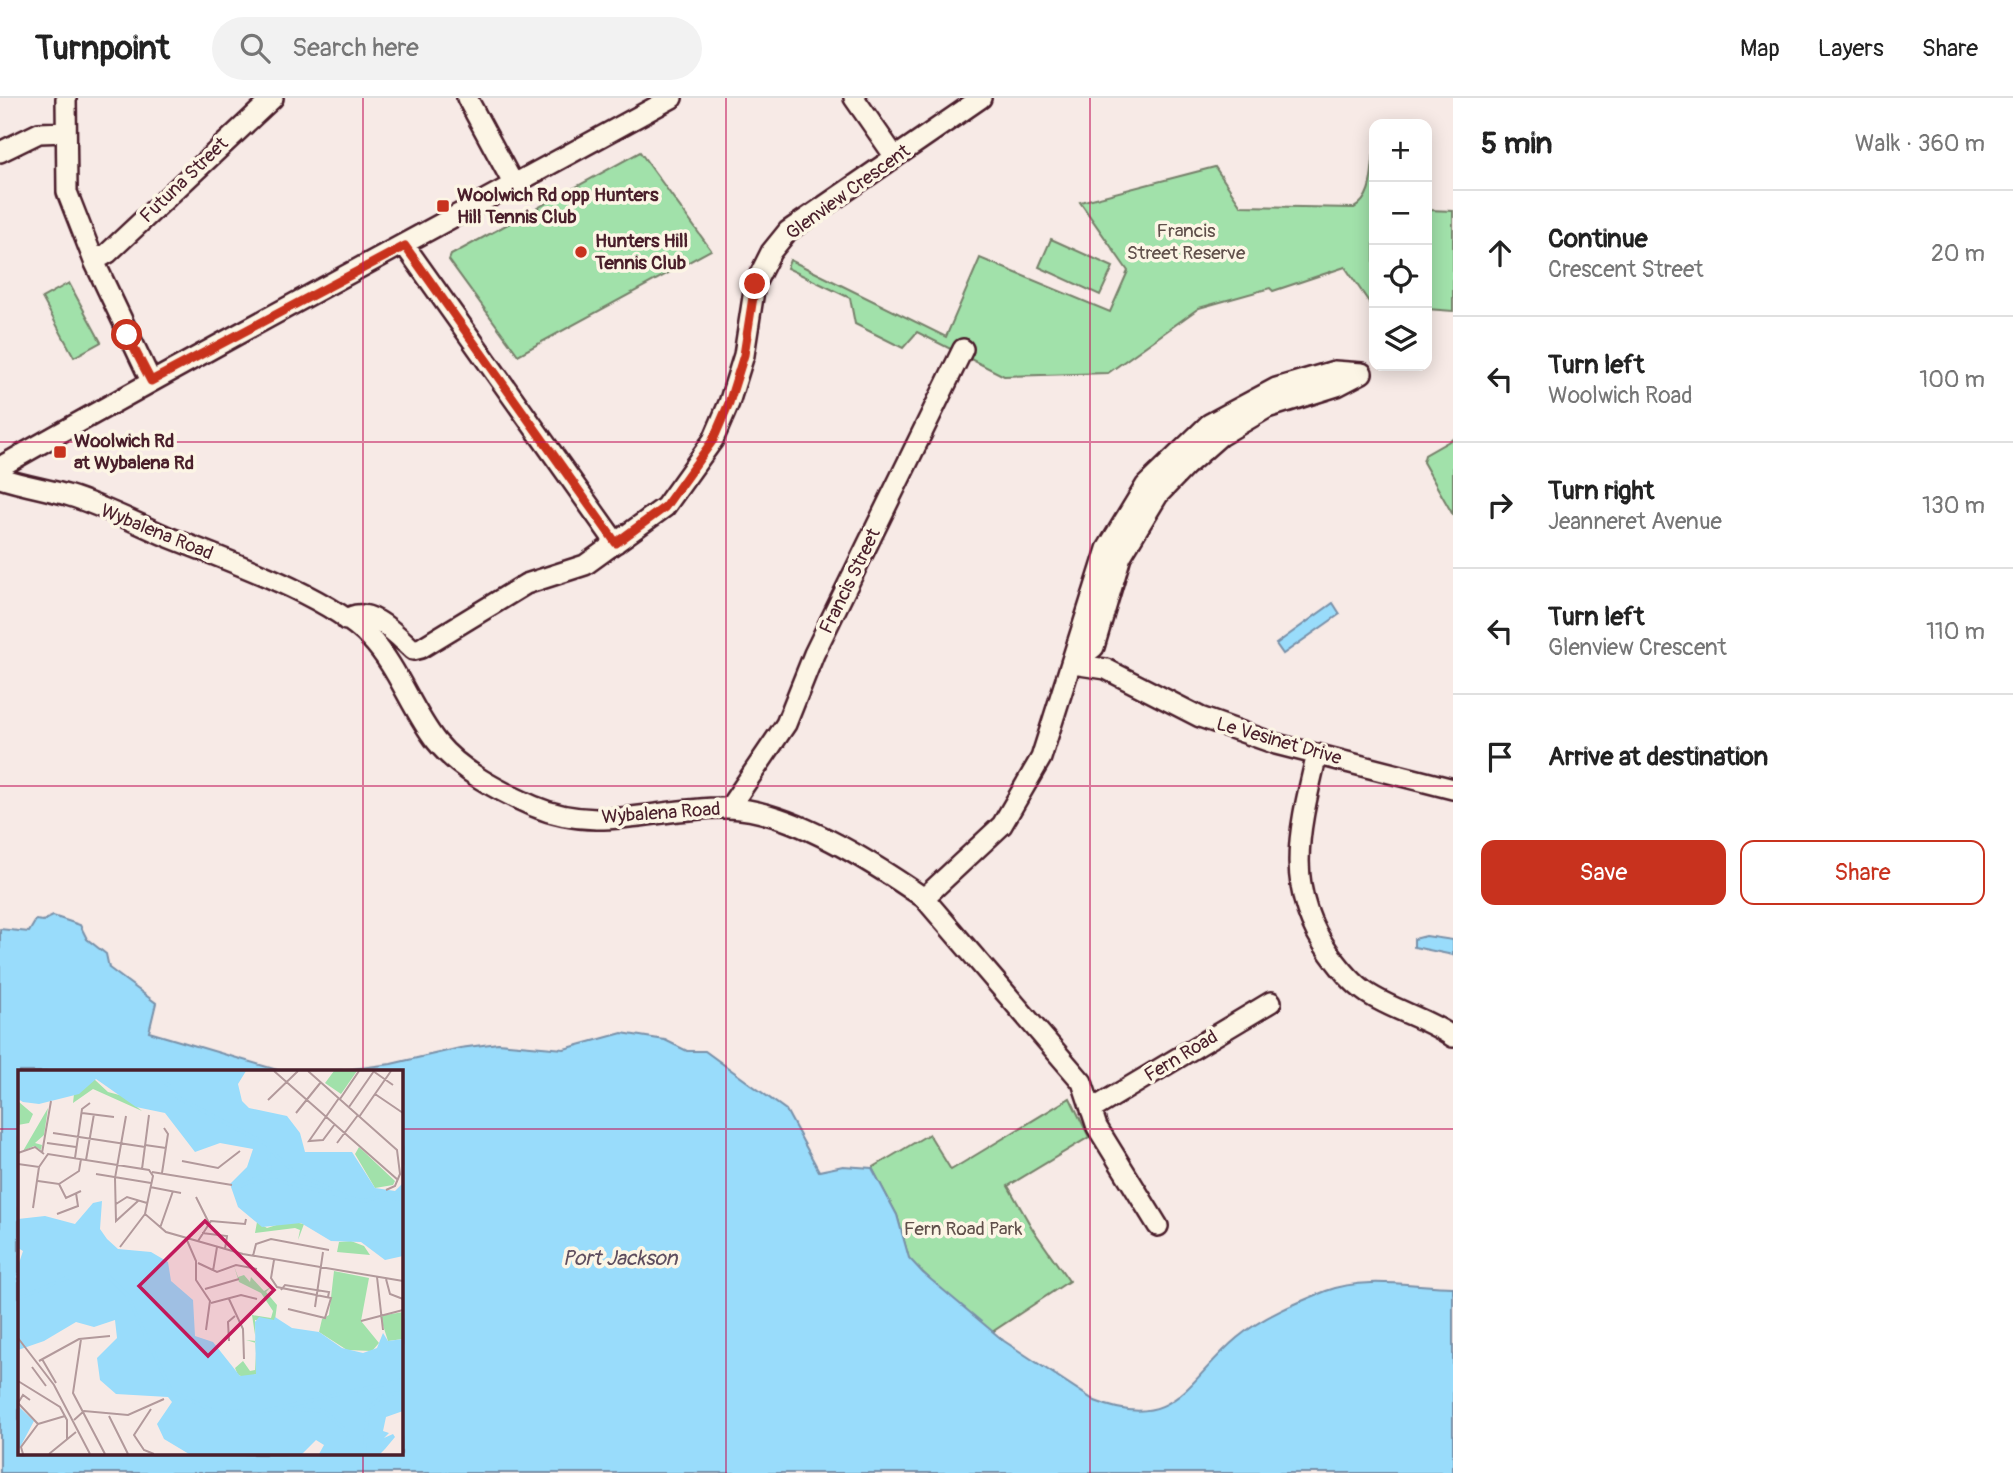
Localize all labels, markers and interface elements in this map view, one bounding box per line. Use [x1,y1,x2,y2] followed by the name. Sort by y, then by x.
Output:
[212,17,702,80] search box
[35,28,170,69] text: Turnpoint
[236,29,274,67] icon: search
[292,32,419,64] text: Search here
[1740,34,1780,63] text: Map
[1818,34,1884,63] text: Layers
[1922,34,1978,63] text: Share
[1369,119,1432,371] map controls
[1369,119,1432,182] button: +
[1481,125,1552,162] text: 5 min
[1855,129,1985,158] text: Walk · 360 m
[135,132,233,228] street label: Futuna Street
[781,139,915,245] street label: Glenview Crescent
[1369,182,1432,245] button: −
[457,183,659,229] place label: Woolwich Rd opp Hunters Hill Tennis Club
[435,198,451,214] marker: Woolwich Rd opp Hunters Hill Tennis Club
[1127,219,1246,265] park label: Francis Street Reserve
[1548,223,1648,255] text: Continue
[594,229,688,275] place label: Hunters Hill Tennis Club
[1481,234,1519,272] icon: ahead
[1931,239,1985,268] text: 20 m
[573,244,589,260] marker: Hunters Hill Tennis Club
[1369,245,1432,308] button: locate
[1548,255,1704,284] text: Crescent Street
[739,268,770,299] route end
[1369,308,1432,371] button: layers
[111,319,142,350] route start
[1548,349,1644,381] text: Turn left
[1481,360,1519,398] icon: left
[1919,365,1985,394] text: 100 m
[1548,381,1693,410] text: Woolwich Road
[74,429,194,475] place label: Woolwich Rd at Wybalena Rd
[52,444,68,460] marker: Woolwich Rd at Wybalena Rd
[1548,475,1654,507] text: Turn right
[1481,486,1519,524] icon: right
[1922,491,1985,520] text: 130 m
[97,499,217,565] street label: Wybalena Road
[1548,507,1722,536] text: Jeanneret Avenue
[814,524,886,638] street label: Francis Street
[1548,601,1644,633] text: Turn left
[1481,612,1519,650] icon: left
[1926,617,1985,646] text: 110 m
[1548,633,1727,662] text: Glenview Crescent
[1214,712,1345,771] street label: Le Vesinet Drive
[1481,738,1519,776] icon: arrive
[1548,741,1768,773] text: Arrive at destination
[601,797,721,829] street label: Wybalena Road
[1481,840,1726,905] button: Save
[1740,840,1985,905] button: Share
[1140,1025,1222,1087] street label: Fern Road
[18,1070,402,1456] inset map
[904,1217,1022,1241] park label: Fern Road Park
[563,1245,679,1272] water label: Port Jackson

